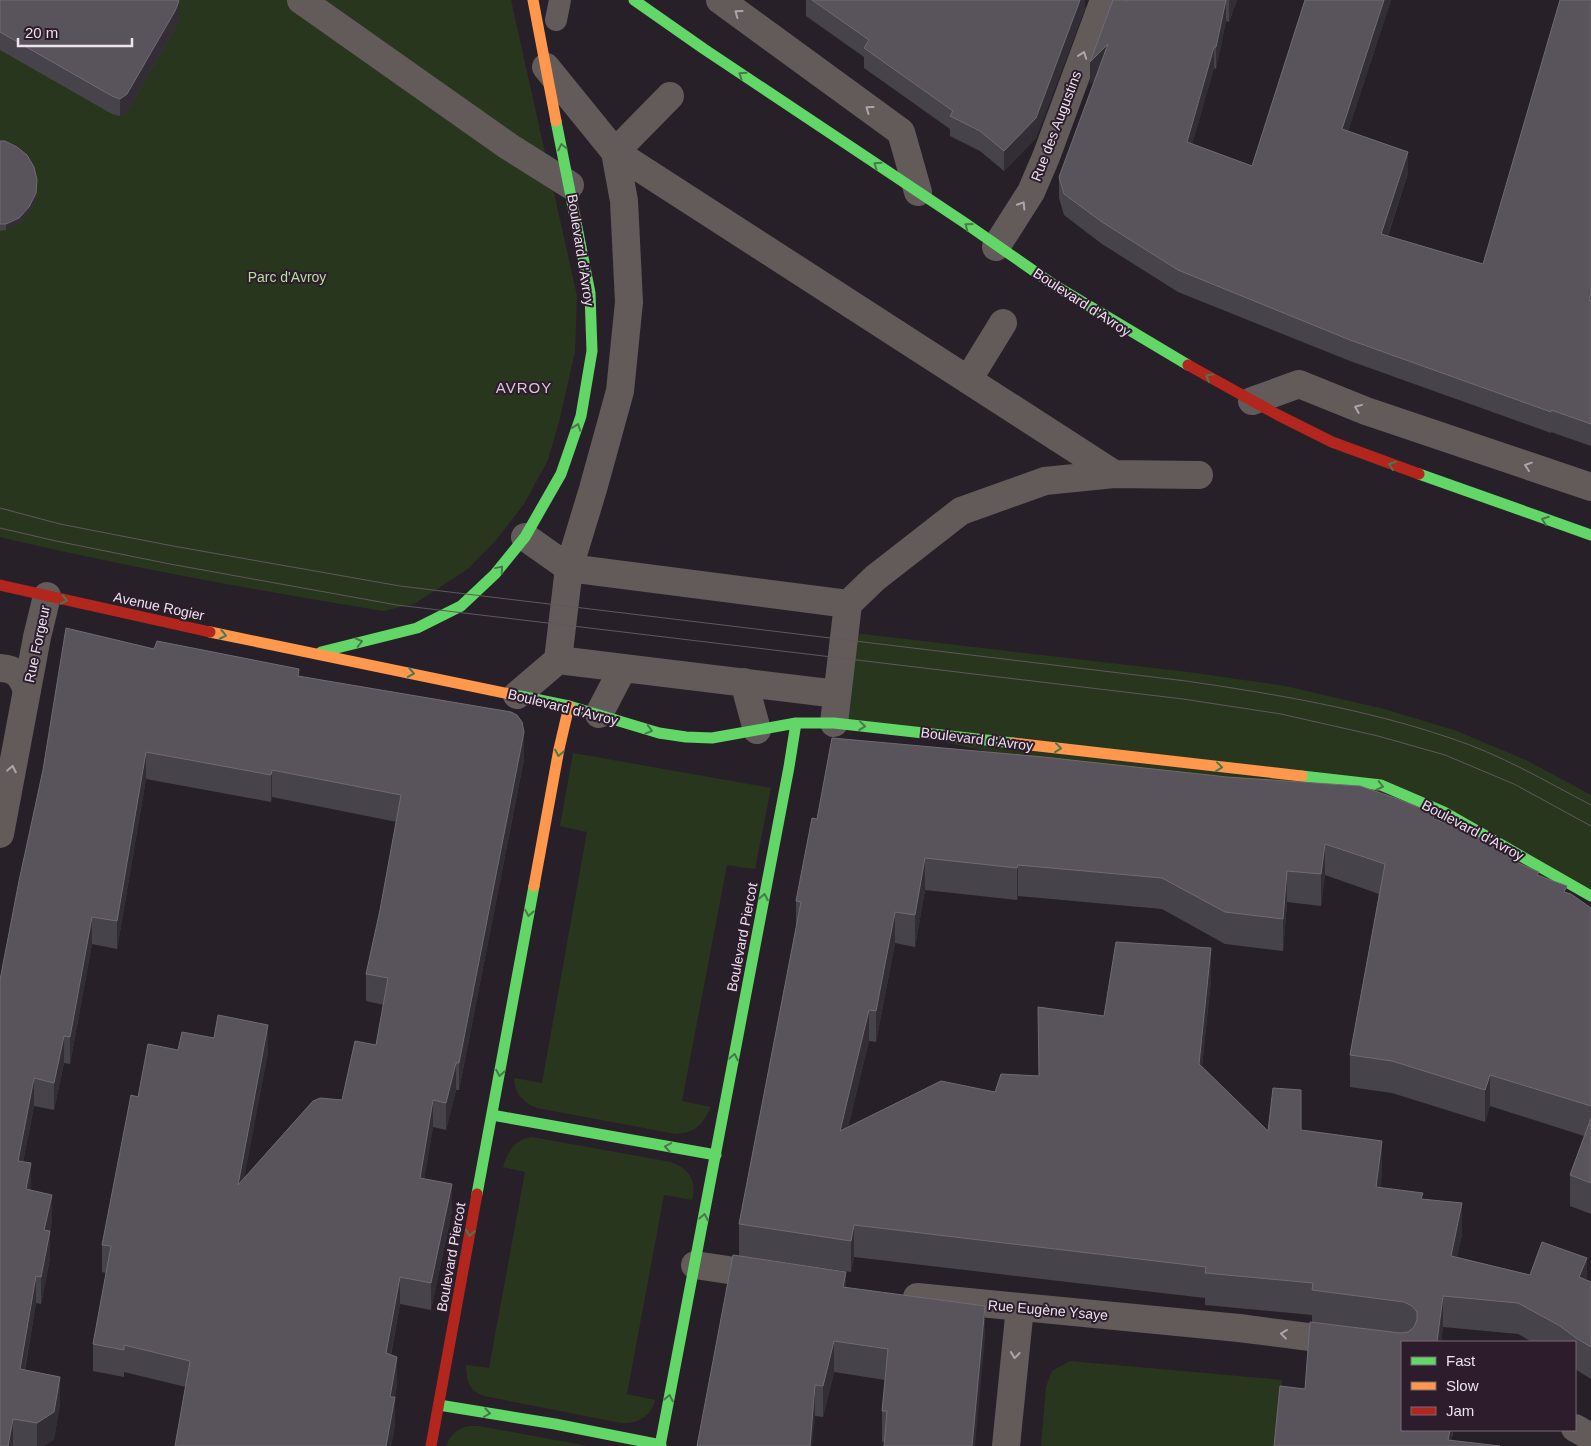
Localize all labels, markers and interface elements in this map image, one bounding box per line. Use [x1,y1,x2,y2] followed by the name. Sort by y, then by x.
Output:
[734,10,744,19] one-way arrow
[18,15,131,47] scale bar
[25,24,58,41] text: 20 m
[1077,51,1087,60] one-way arrow
[1028,69,1084,183] street label: Rue des Augustins
[738,72,748,81] one-way arrow
[865,106,875,115] one-way arrow
[557,142,568,151] one-way arrow
[874,162,883,171] one-way arrow
[564,193,598,307] street label: Boulevard d'Avroy
[1016,202,1026,211] one-way arrow
[964,223,974,232] one-way arrow
[1030,265,1134,339] street label: Boulevard d'Avroy
[248,269,326,285] park label: Parc d'Avroy
[1206,373,1215,383] one-way arrow
[496,379,552,396] district label: AVROY
[1354,404,1363,414] one-way arrow
[571,423,581,432] one-way arrow
[1388,461,1397,471] one-way arrow
[1525,462,1533,472] one-way arrow
[1541,516,1550,526] one-way arrow
[494,565,503,574] one-way arrow
[112,589,206,623] street label: Avenue Rogier
[60,595,69,605] one-way arrow
[21,604,53,684] street label: Rue Forgeur
[219,630,227,640] one-way arrow
[355,637,364,648] one-way arrow
[407,668,416,678] one-way arrow
[506,686,620,728] street label: Boulevard d'Avroy
[858,720,866,731] one-way arrow
[644,724,653,735] one-way arrow
[920,724,1034,754] street label: Boulevard d'Avroy
[1054,742,1062,753] one-way arrow
[554,749,564,758] one-way arrow
[1216,761,1224,772] one-way arrow
[7,764,17,773] one-way arrow
[1376,781,1384,791] one-way arrow
[1419,796,1527,864] street label: Boulevard d'Avroy
[724,881,760,993] street label: Boulevard Piercot
[759,893,769,902] one-way arrow
[525,909,535,918] one-way arrow
[729,1053,739,1062] one-way arrow
[495,1069,505,1078] one-way arrow
[663,1142,672,1152] one-way arrow
[434,1201,468,1313] street label: Boulevard Piercot
[698,1212,709,1221] one-way arrow
[466,1229,476,1237] one-way arrow
[987,1297,1109,1323] street label: Rue Eugène Ysaye
[1280,1329,1288,1340] one-way arrow
[1401,1341,1576,1431] legend
[1010,1351,1021,1359] one-way arrow
[1446,1352,1476,1369] text: Fast
[1446,1377,1479,1394] text: Slow
[664,1394,674,1403] one-way arrow
[1446,1402,1474,1419] text: Jam
[482,1408,491,1418] one-way arrow

